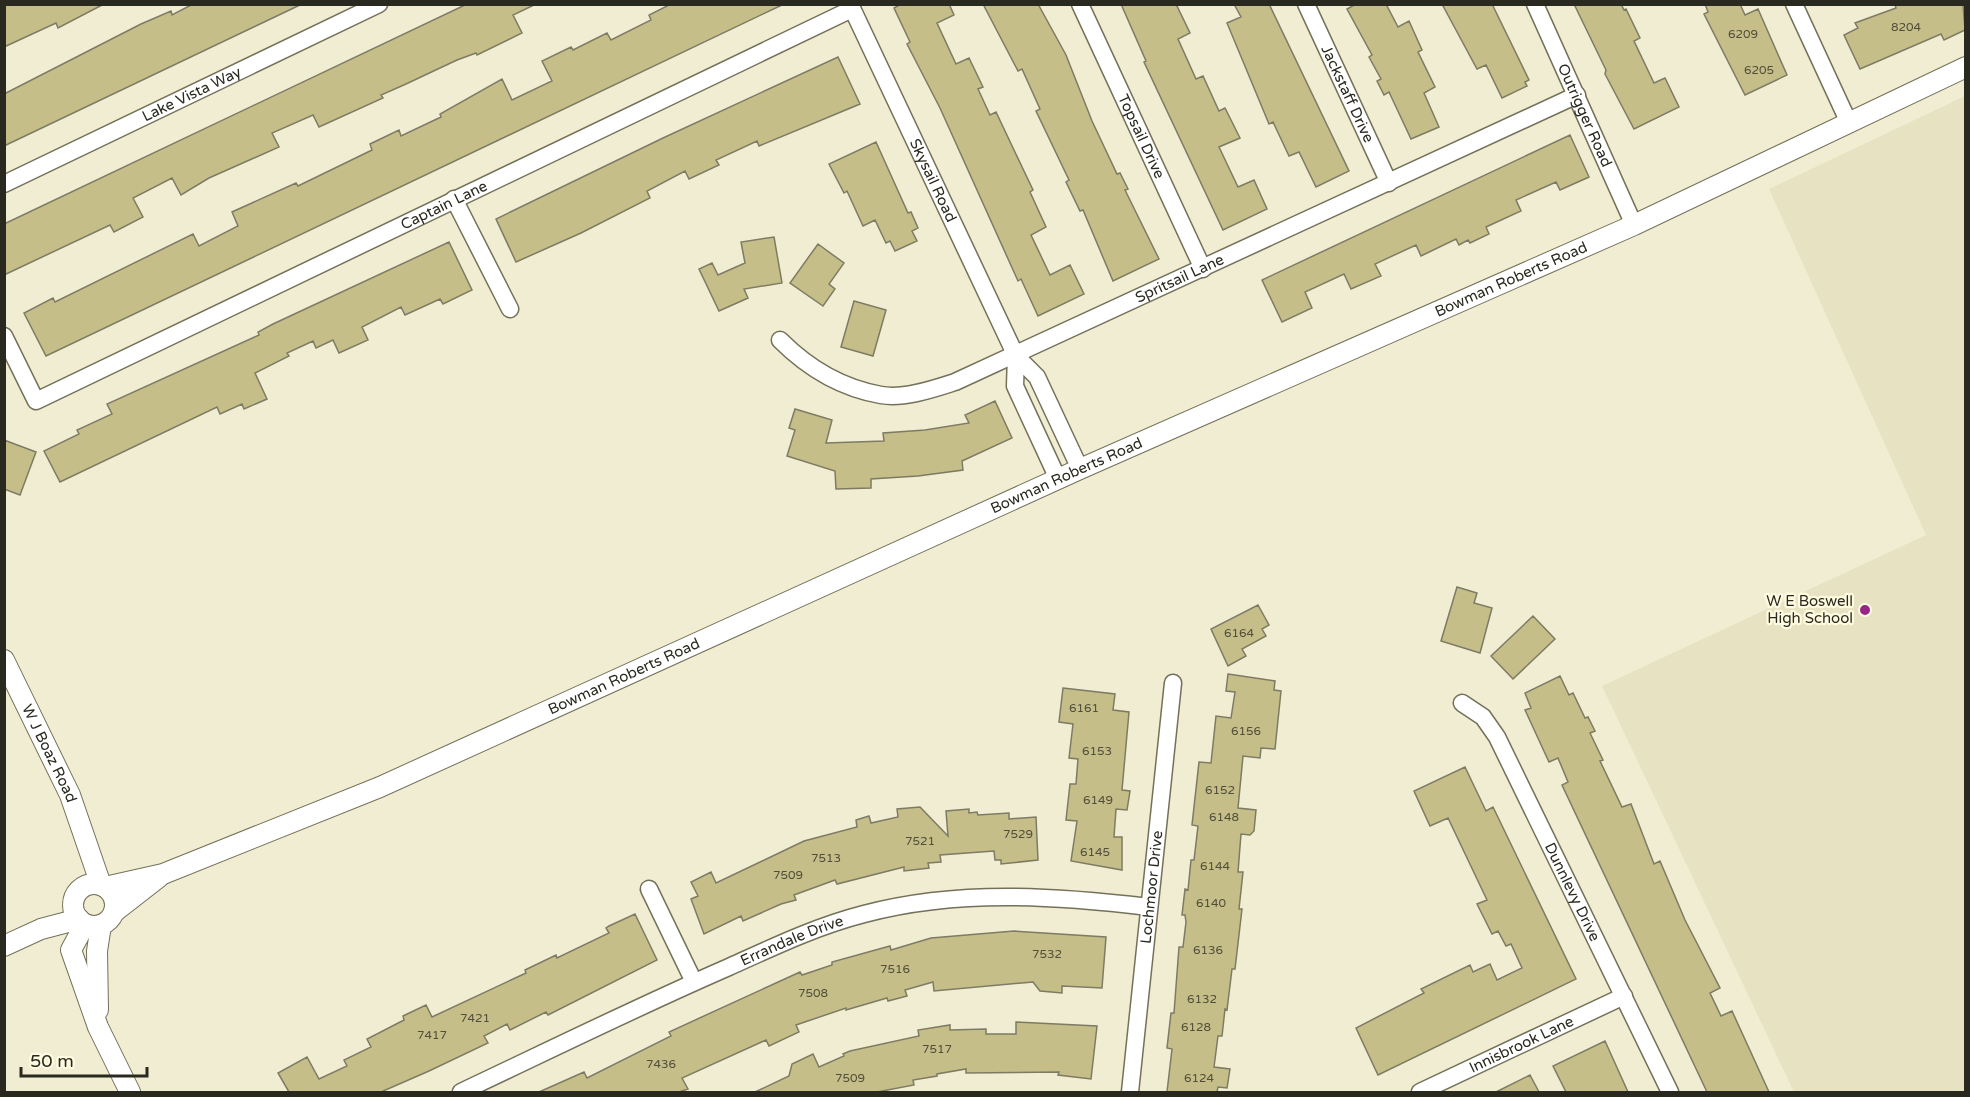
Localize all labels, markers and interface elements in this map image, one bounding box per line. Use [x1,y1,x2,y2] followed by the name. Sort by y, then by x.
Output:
[1891,20,1922,34] house number: 8204
[1728,27,1758,41] house number: 6209
[1317,42,1378,145] street label: Jackstaff Drive
[1554,61,1616,170] street label: Outrigger Road
[139,63,244,125] street label: Lake Vista Way
[1744,63,1774,77] house number: 6205
[1114,91,1169,181] street label: Topsail Drive
[906,136,961,225] street label: Skysail Road
[398,177,490,233] street label: Captain Lane
[1432,238,1590,321] street label: Bowman Roberts Road
[1132,250,1227,307] street label: Spritsail Lane
[988,434,1145,517] street label: Bowman Roberts Road
[1766,592,1853,627] place label: W E Boswell High School
[1858,603,1872,617] marker: W E Boswell High School
[1224,626,1255,640] house number: 6164
[545,634,702,718] street label: Bowman Roberts Road
[18,701,81,805] street label: W J Boaz Road
[1069,701,1099,715] house number: 6161
[1231,724,1261,738] house number: 6156
[1082,744,1112,758] house number: 6153
[1205,783,1235,797] house number: 6152
[1083,793,1113,807] house number: 6149
[1209,810,1239,824] house number: 6148
[1003,827,1033,841] house number: 7529
[1137,830,1166,945] street label: Lochmoor Drive
[905,834,935,848] house number: 7521
[1541,840,1604,944] street label: Dunnlevy Drive
[1080,845,1110,859] house number: 6145
[811,851,841,865] house number: 7513
[1200,859,1231,873] house number: 6144
[773,868,803,882] house number: 7509
[1196,896,1227,910] house number: 6140
[738,912,845,970] street label: Errandale Drive
[1193,943,1223,957] house number: 6136
[1032,947,1062,961] house number: 7532
[880,962,910,976] house number: 7516
[798,986,828,1000] house number: 7508
[1187,992,1217,1006] house number: 6132
[460,1011,490,1025] house number: 7421
[1466,1012,1576,1077] street label: Innisbrook Lane
[1181,1020,1211,1034] house number: 6128
[417,1028,447,1042] house number: 7417
[21,1040,147,1078] scale bar
[922,1042,952,1056] house number: 7517
[30,1050,74,1072] text: 50 m
[646,1057,676,1071] house number: 7436
[835,1071,865,1085] house number: 7509
[1184,1071,1215,1085] house number: 6124

